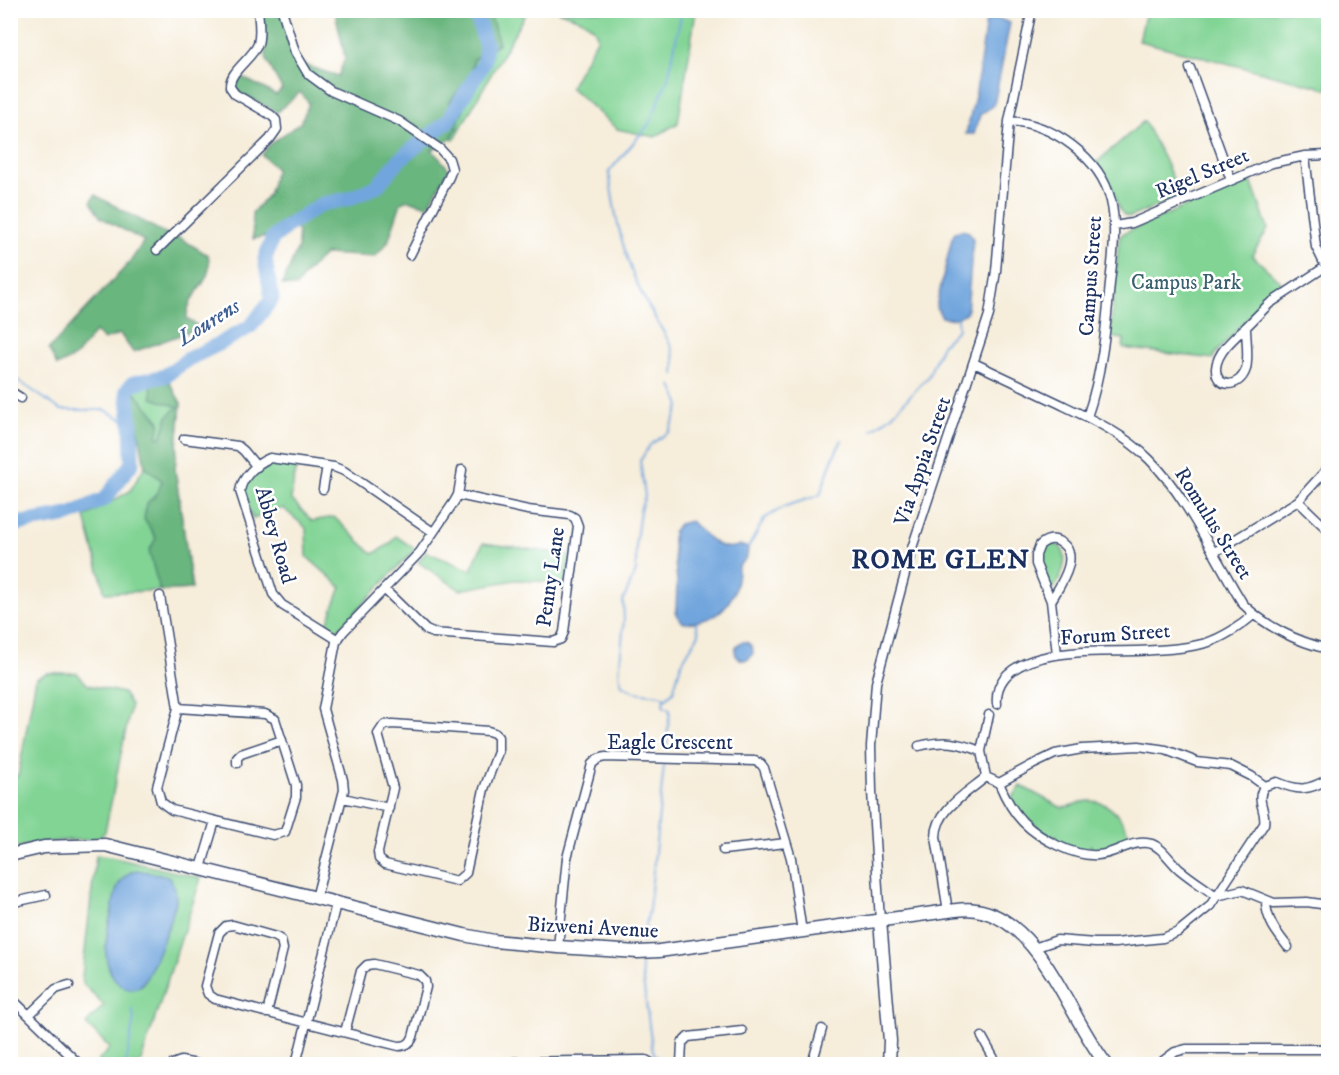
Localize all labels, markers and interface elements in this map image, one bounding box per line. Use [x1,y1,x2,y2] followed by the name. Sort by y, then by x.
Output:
[1152,143,1253,205] street label: Rigel Street
[1074,215,1108,337] street label: Campus Street
[1131,270,1242,296] park label: Campus Park
[171,292,246,353] water label: Lourens
[888,393,957,530] street label: Via Appia Street
[1168,463,1258,585] street label: Romulus Street
[249,484,301,587] street label: Abbey Road
[531,525,571,629] street label: Penny Lane
[851,543,1031,577] district label: ROME GLEN
[1059,618,1171,652] street label: Forum Street
[607,730,733,756] street label: Eagle Crescent
[527,912,659,944] street label: Bizweni Avenue

